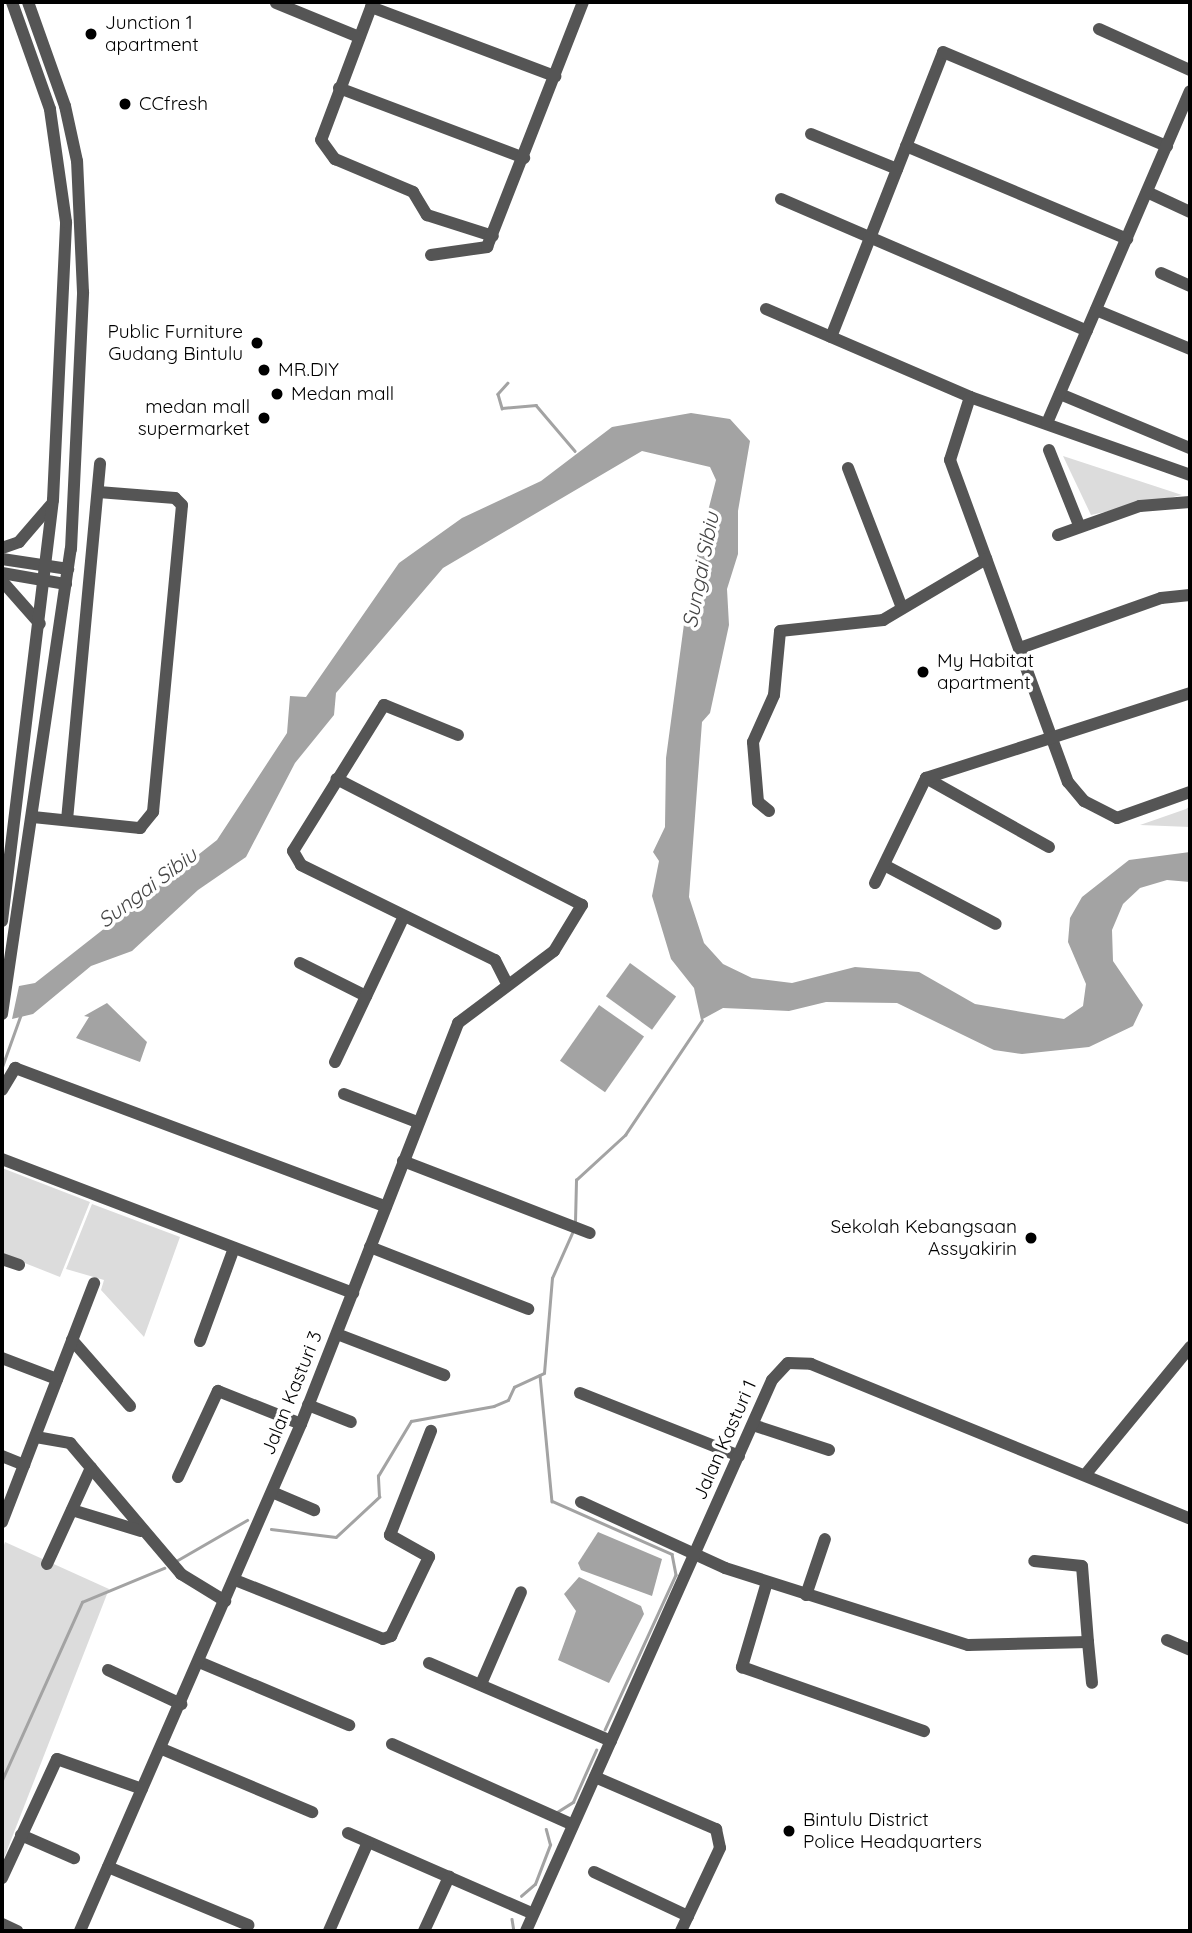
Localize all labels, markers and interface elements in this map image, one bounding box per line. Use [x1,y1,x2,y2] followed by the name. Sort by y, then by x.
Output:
[105,12,199,56] place label: Junction 1 apartment
[83,26,99,42] marker: Junction 1 apartment
[139,93,208,115] place label: CCfresh
[117,96,133,112] marker: CCfresh
[107,321,243,365] place label: Public Furniture Gudang Bintulu
[249,335,265,351] marker: Public Furniture Gudang Bintulu
[278,359,339,381] place label: MR.DIY
[256,362,272,378] marker: MR.DIY
[291,383,394,405] place label: Medan mall
[269,386,285,402] marker: Medan mall
[138,396,250,440] place label: medan mall supermarket
[256,410,272,426] marker: medan mall supermarket
[676,510,724,630] water label: Sungai Sibiu
[937,650,1034,694] place label: My Habitat apartment
[915,664,931,680] marker: My Habitat apartment
[93,842,201,932] water label: Sungai Sibiu
[830,1216,1017,1260] place label: Sekolah Kebangsaan Assyakirin
[1023,1230,1039,1246] marker: Sekolah Kebangsaan Assyakirin
[257,1328,327,1458] street label: Jalan Kasturi 3
[688,1377,762,1503] street label: Jalan Kasturi 1
[803,1809,982,1853] place label: Bintulu District Police Headquarters
[781,1823,797,1839] marker: Bintulu District Police Headquarters

